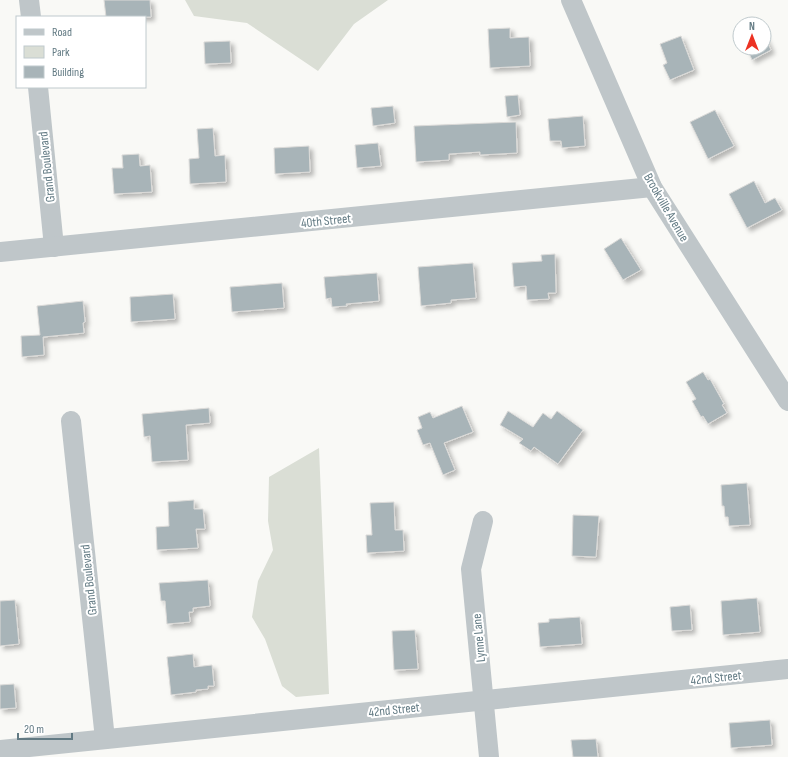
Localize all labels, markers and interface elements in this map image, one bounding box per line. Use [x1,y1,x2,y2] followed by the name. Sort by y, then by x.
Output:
[16,16,146,88] legend
[732,16,772,56] north arrow
[749,20,755,33] text: N
[52,25,72,40] text: Road
[52,45,70,60] text: Park
[52,65,84,80] text: Building
[35,131,59,203] street label: Grand Boulevard
[640,170,692,245] street label: Brookville Avenue
[300,210,352,232] street label: 40th Street
[77,544,101,616] street label: Grand Boulevard
[469,613,489,663] street label: Lynne Lane
[690,667,742,689] street label: 42nd Street
[368,699,420,721] street label: 42nd Street
[18,715,72,741] scale bar
[24,722,44,737] text: 20 m

